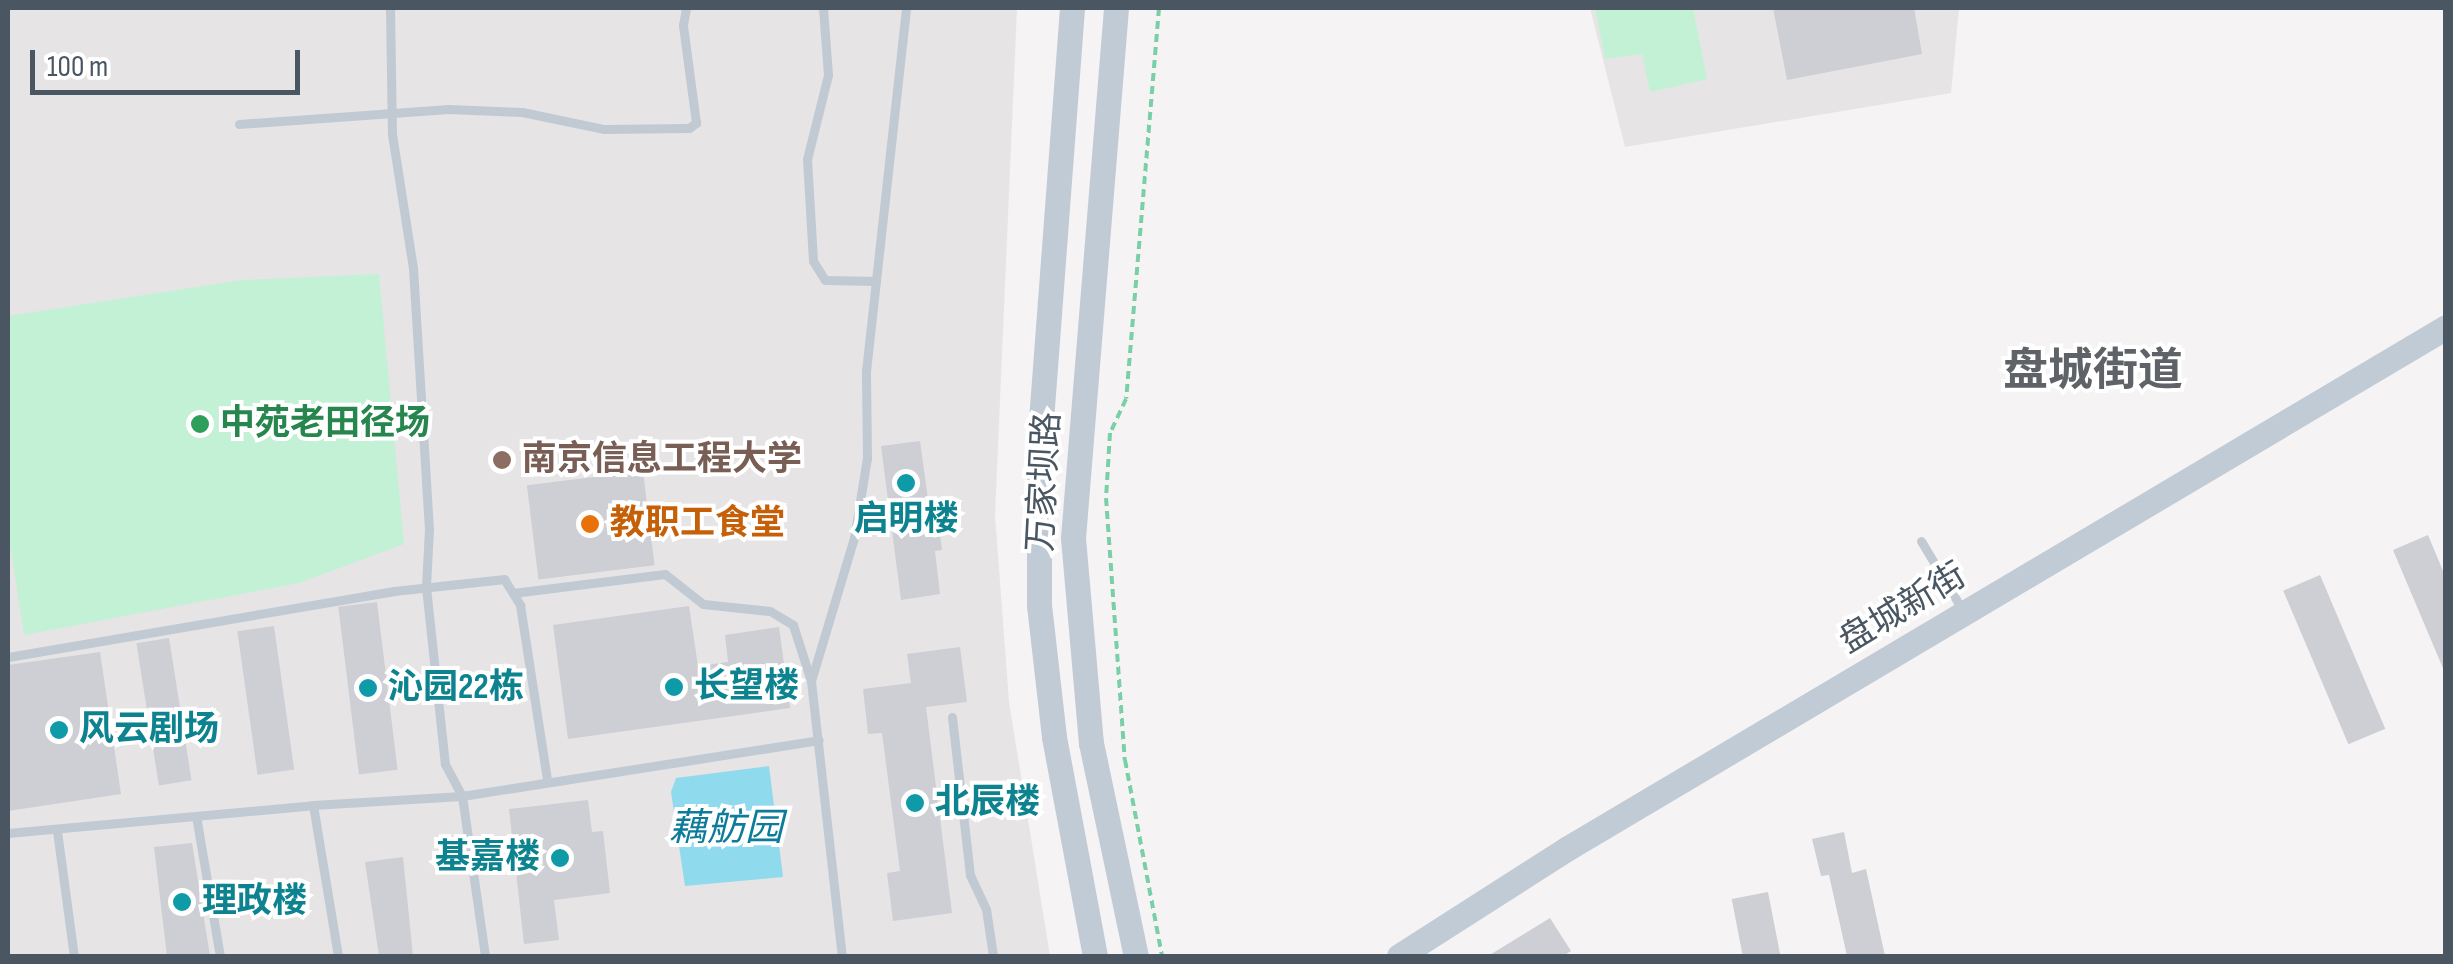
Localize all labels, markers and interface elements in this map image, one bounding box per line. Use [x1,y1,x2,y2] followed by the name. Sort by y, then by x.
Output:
[35,30,305,92] scale bar
[47,49,108,85] text: 100 m
[2003,345,2183,399] district label: 盘城街道
[220,403,430,445] place label: 中苑老田径场
[1020,411,1070,553] street label: 万家坝路
[189,413,211,435] marker: 中苑老田径场
[522,439,802,481] place label: 南京信息工程大学
[491,449,513,471] marker: 南京信息工程大学
[895,472,917,494] marker: 启明楼
[854,499,958,541] place label: 启明楼
[610,503,785,545] place label: 教职工食堂
[579,513,601,535] marker: 教职工食堂
[1832,555,1974,663] street label: 盘城新街
[694,666,799,708] place label: 长望楼
[388,667,524,709] place label: 沁园22栋
[663,676,685,698] marker: 长望楼
[357,677,379,699] marker: 沁园22栋
[79,709,219,751] place label: 风云剧场
[48,719,70,741] marker: 风云剧场
[935,782,1040,824] place label: 北辰楼
[904,792,926,814] marker: 北辰楼
[669,806,783,852] water label: 藕舫园
[435,837,540,879] place label: 基嘉楼
[549,847,571,869] marker: 基嘉楼
[202,881,307,923] place label: 理政楼
[171,891,193,913] marker: 理政楼

